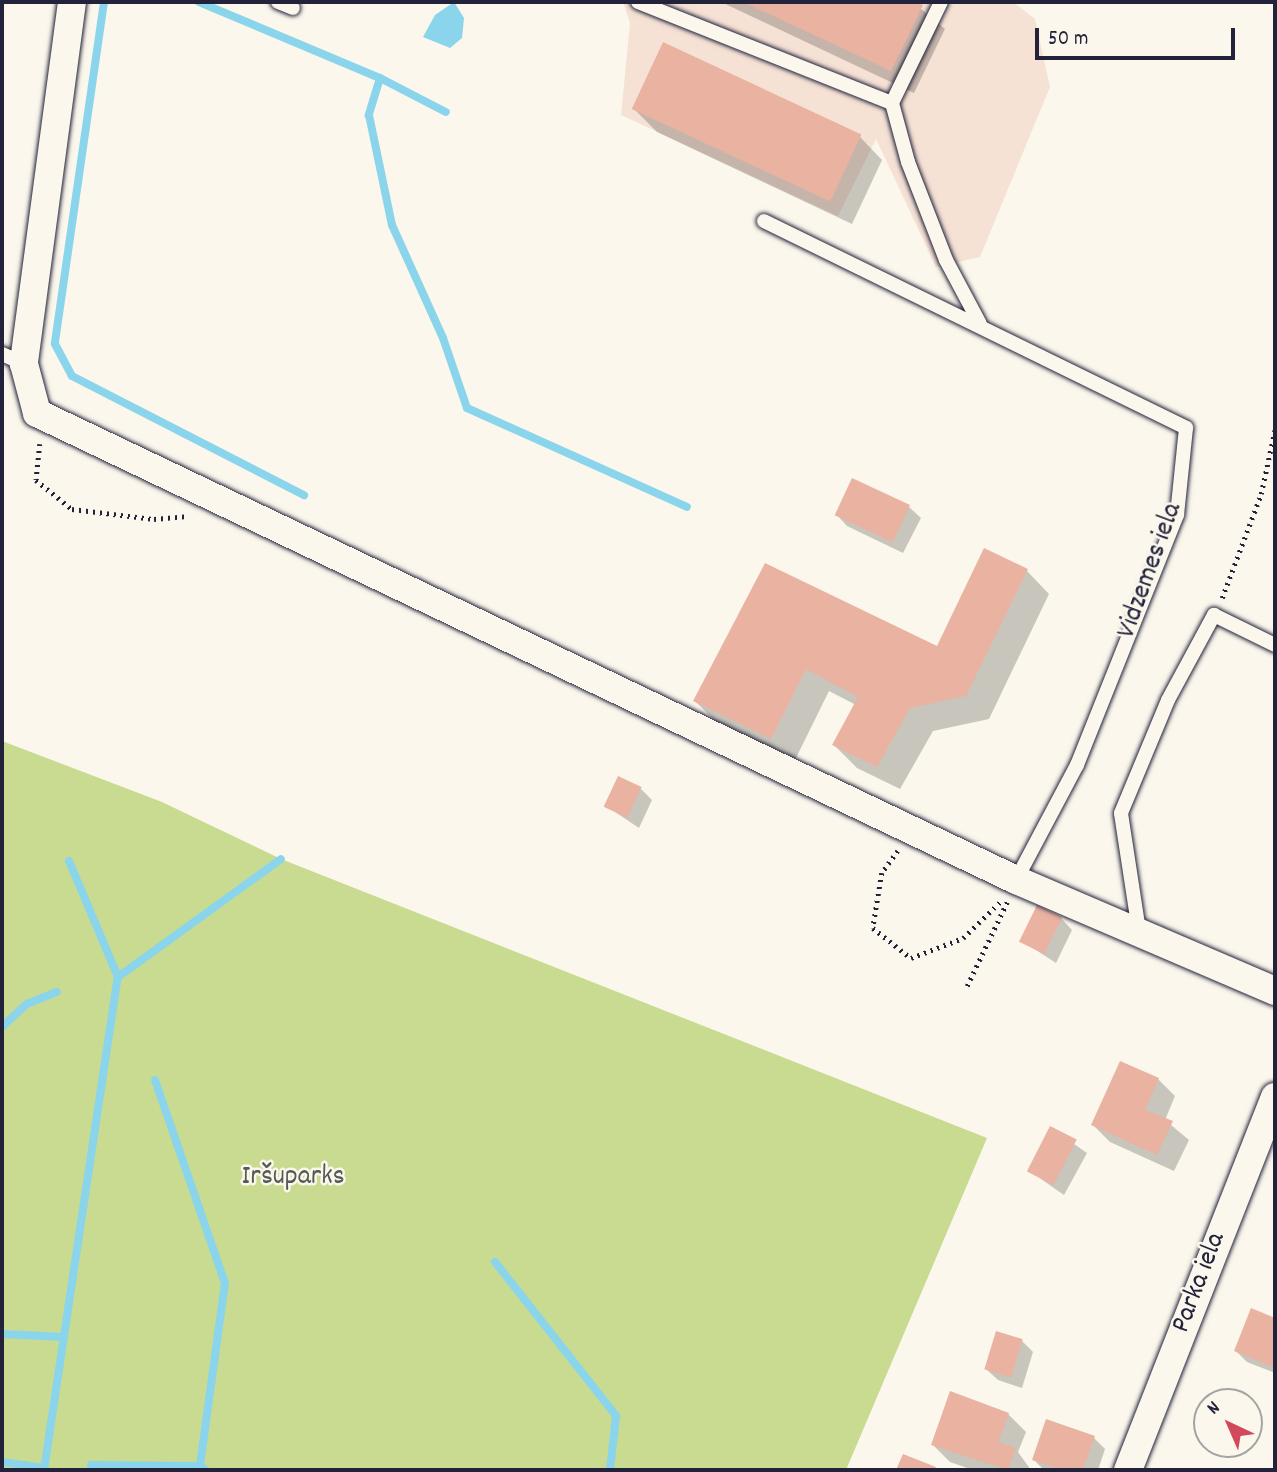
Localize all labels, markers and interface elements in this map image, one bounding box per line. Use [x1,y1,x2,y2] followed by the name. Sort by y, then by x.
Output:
[1039,14,1238,58] scale bar
[1048,25,1088,55] text: 50 m
[1111,499,1191,643] street label: Vidzemes iela
[242,1161,344,1195] park label: Iršuparks
[1166,1228,1234,1338] street label: Parka iela
[1193,1388,1263,1458] north arrow
[1202,1396,1227,1422] text: N

